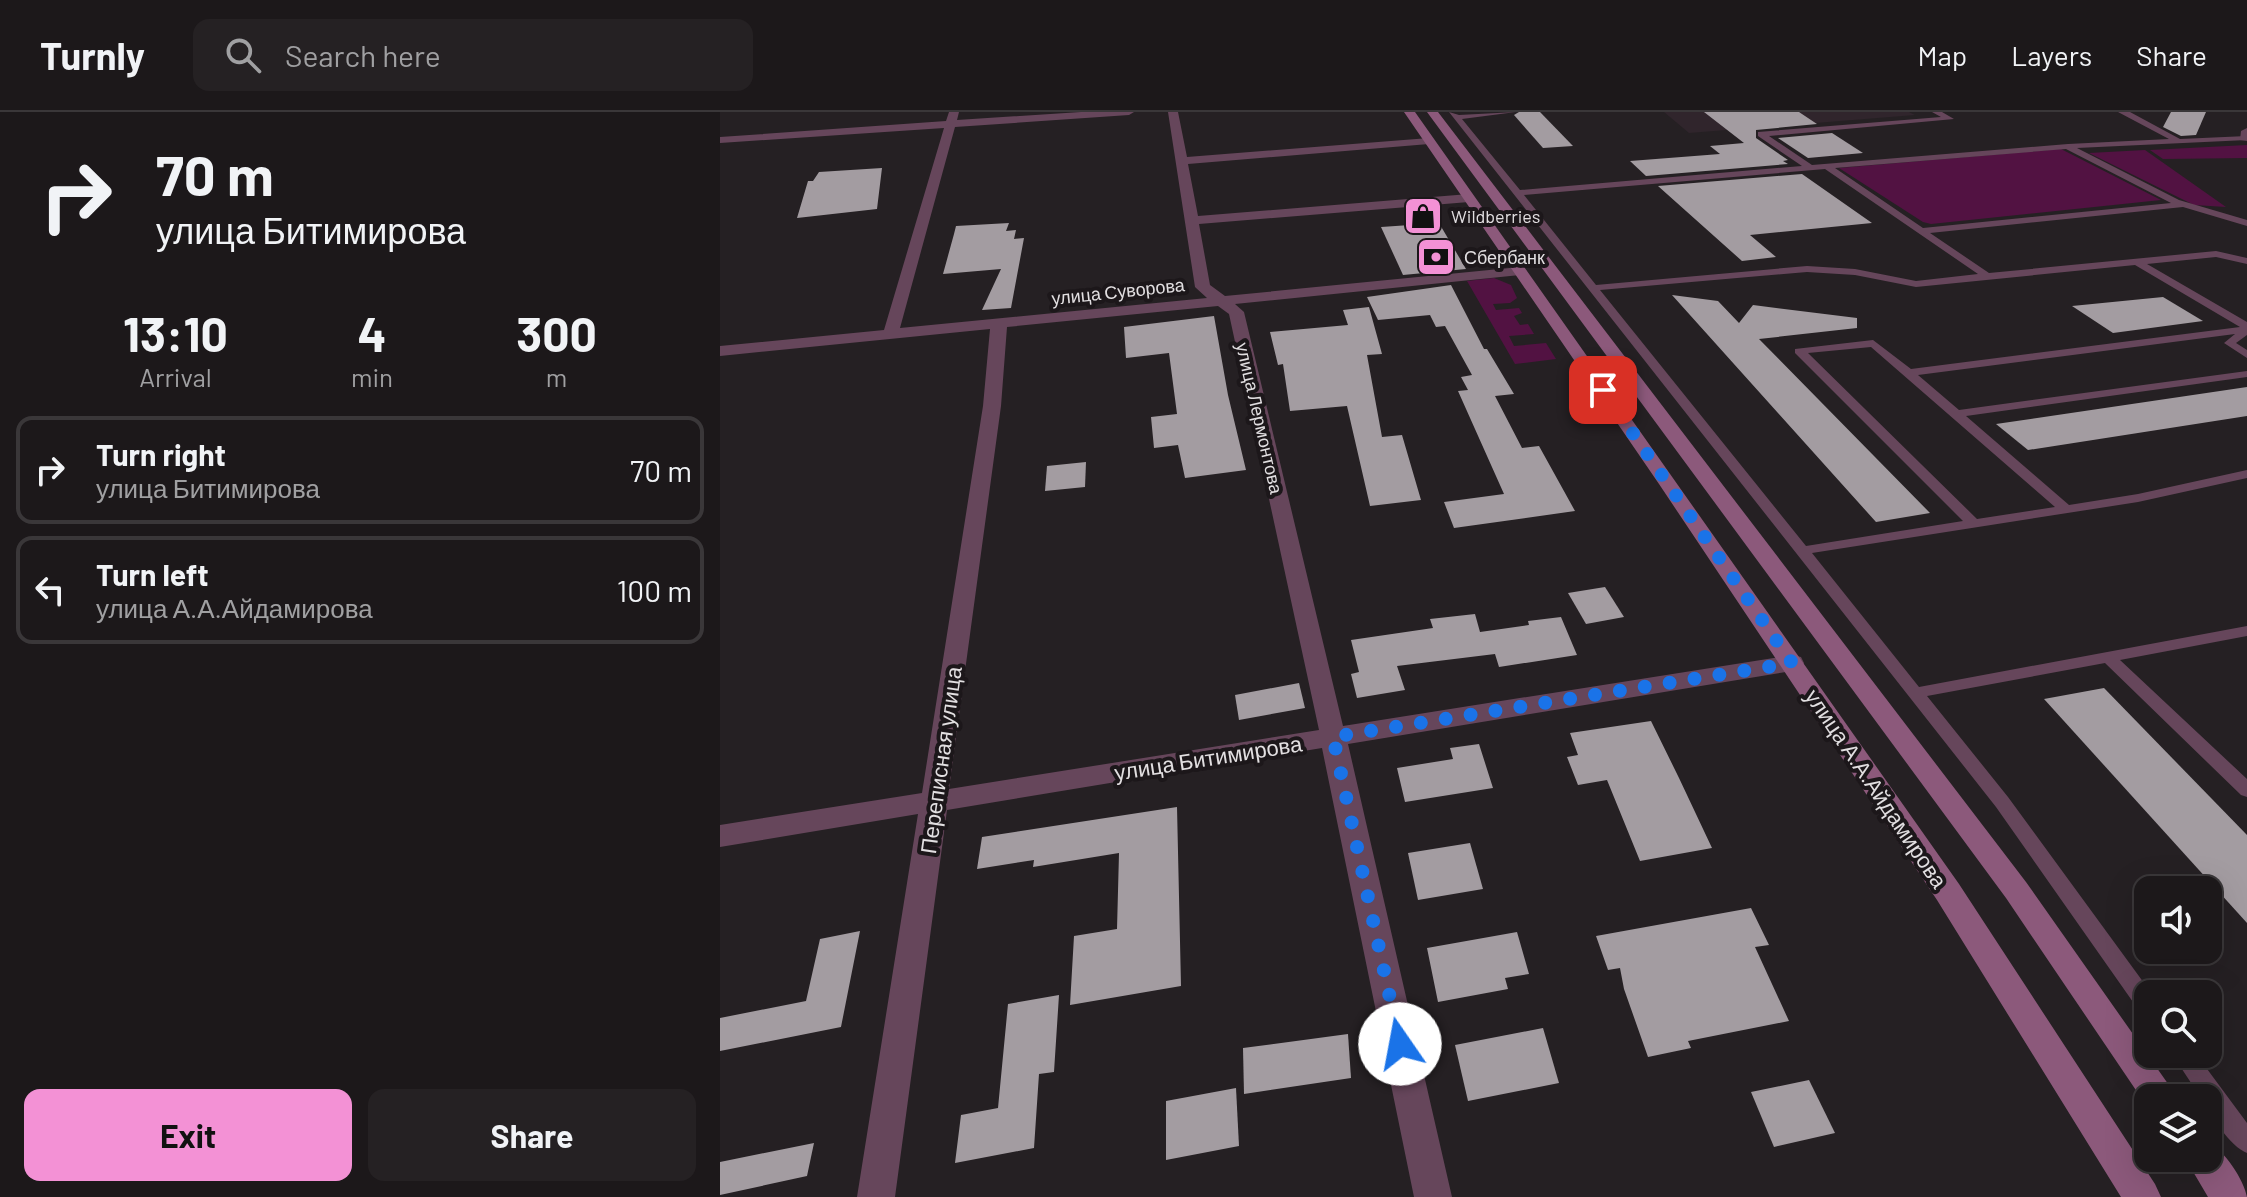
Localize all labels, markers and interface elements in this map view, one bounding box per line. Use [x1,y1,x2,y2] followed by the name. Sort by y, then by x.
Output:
[193,19,753,91] search box
[40,32,145,78] text: Turnly
[221,33,265,77] icon: search
[285,37,441,73] text: Search here
[1917,38,1967,72] text: Map
[2011,38,2092,72] text: Layers
[2136,38,2207,72] text: Share
[156,140,274,207] text: 70 m
[24,144,128,248] icon: right
[1402,195,1444,237] shop icon: Wildberries
[1451,205,1540,227] place label: Wildberries
[156,208,466,251] text: улица Битимирова
[1415,236,1457,278] bank icon: Сбербанк
[1464,246,1545,268] place label: Сбербанк
[1050,273,1187,309] street label: улица Суворова
[123,304,228,362] text: 13:10
[358,304,387,362] text: 4
[516,304,597,362] text: 300
[1232,340,1288,497] street label: улица Лермонтова
[1569,356,1637,424] pin
[139,361,212,392] text: Arrival
[351,361,393,392] text: min
[546,361,567,392] text: m
[1581,368,1625,412] icon: arrive
[96,436,226,472] text: Turn right
[28,448,72,492] icon: right
[630,452,692,488] text: 70 m
[96,472,320,503] text: улица Битимирова
[96,556,209,592] text: Turn left
[28,568,72,612] icon: left
[617,572,692,608] text: 100 m
[96,592,373,623] text: улица А.А.Айдамирова
[914,664,967,855] street label: Переписная улица
[1800,684,1954,893] street label: улица А.А.Айдамирова
[1112,729,1305,786] street label: улица Битимирова
[2134,876,2222,1172] map controls
[2134,876,2222,964] button: sound
[2134,980,2222,1068] button: search
[1358,1002,1442,1086] position arrow
[2134,1084,2222,1172] button: layers
[24,1089,352,1181] button: Exit
[368,1089,696,1181] button: Share

